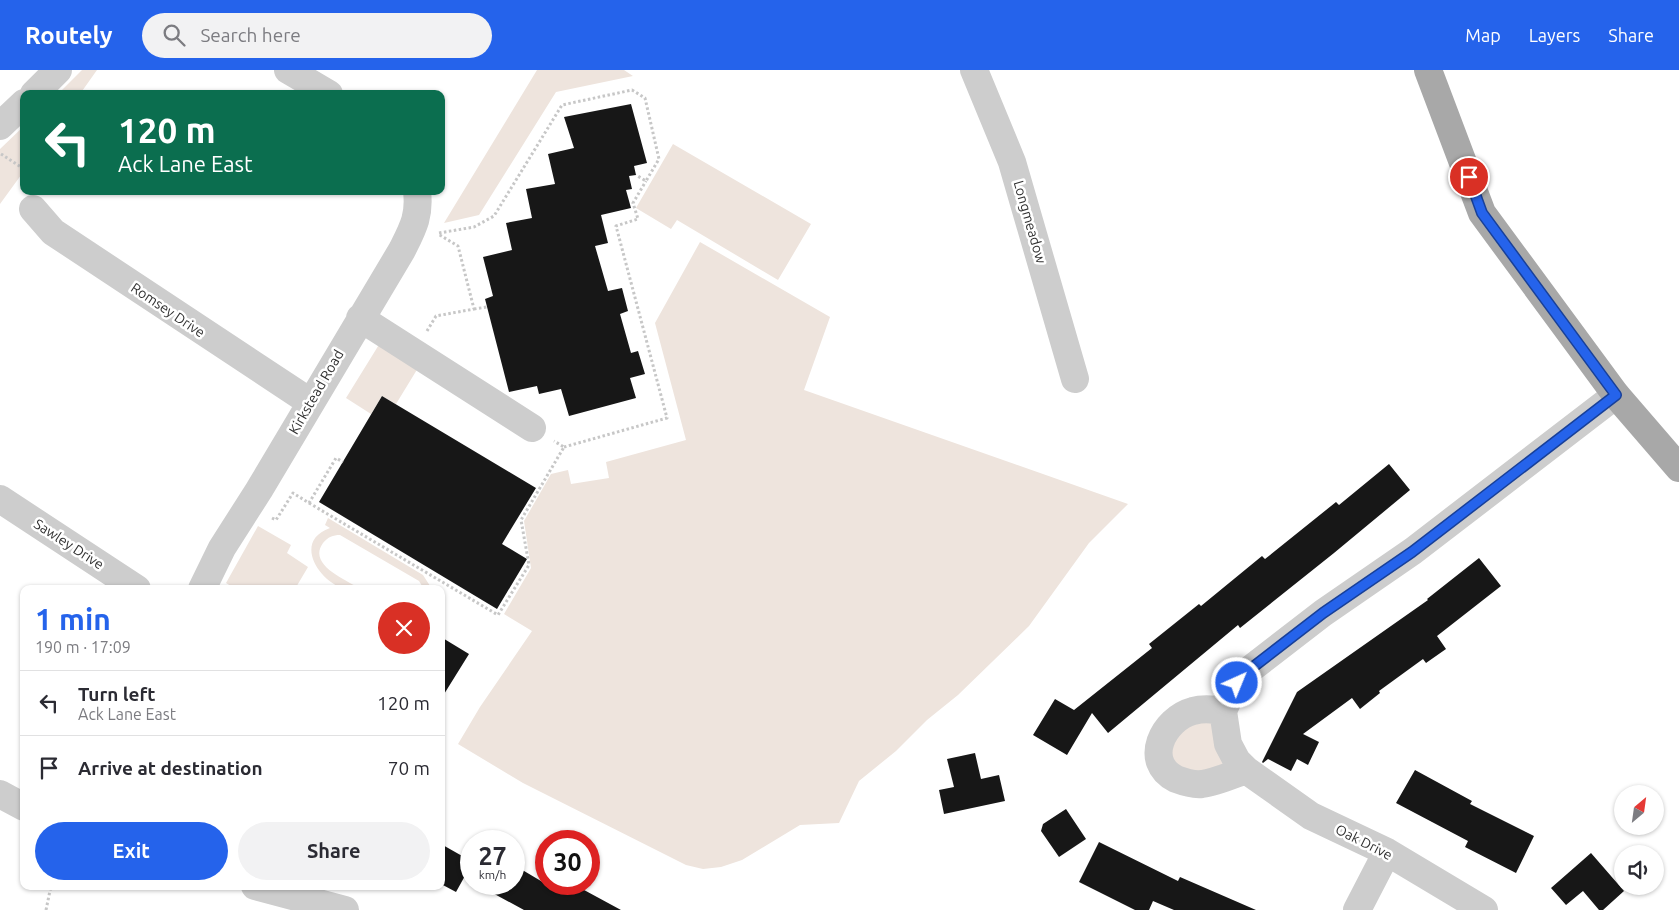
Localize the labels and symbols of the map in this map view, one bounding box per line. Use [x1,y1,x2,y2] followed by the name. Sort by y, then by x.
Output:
[1448,156,1490,198] pin
[1011,179,1050,265] street label: Longmeadow
[128,279,208,341] street label: Romsey Drive
[285,347,347,437] street label: Kirkstead Road
[31,516,107,572] street label: Sawley Drive
[1210,656,1262,708] position arrow
[1614,785,1664,835] north arrow
[1333,821,1395,863] street label: Oak Drive
[535,830,600,895] speed limit sign: 30

